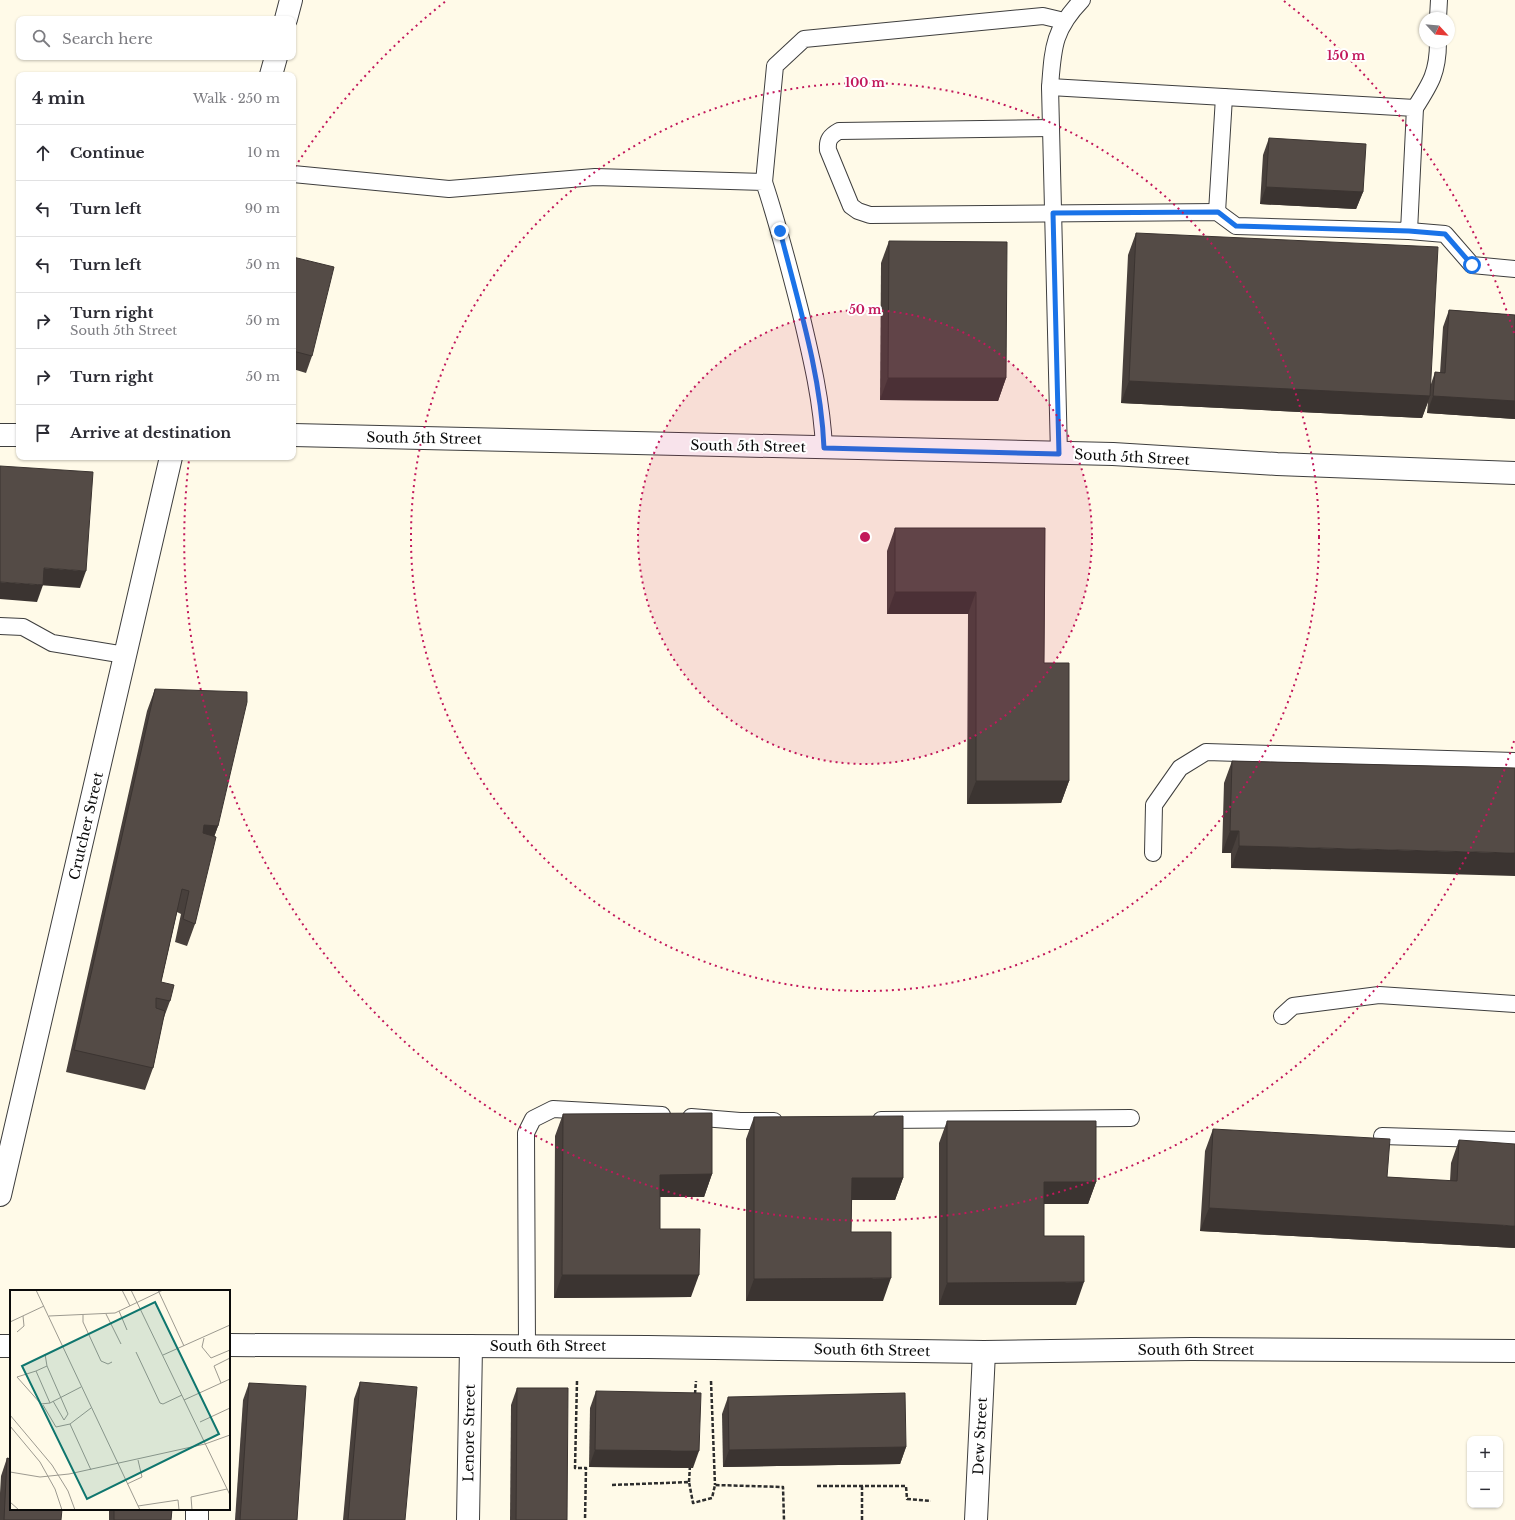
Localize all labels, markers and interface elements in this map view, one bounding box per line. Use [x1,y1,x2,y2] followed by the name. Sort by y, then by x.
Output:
[1419,12,1455,48] north arrow
[16,16,296,60] search box
[30,27,52,49] icon: search
[62,29,153,48] text: Search here
[1327,48,1366,63] text: 150 m
[845,75,886,90] text: 100 m
[32,88,85,109] text: 4 min
[193,90,280,107] text: Walk · 250 m
[32,142,54,164] icon: ahead
[70,143,145,162] text: Continue
[247,144,280,161] text: 10 m
[32,198,54,220] icon: left
[70,199,141,218] text: Turn left
[245,200,280,217] text: 90 m
[771,222,789,240] route end
[32,254,54,276] icon: left
[70,255,141,274] text: Turn left
[246,256,280,273] text: 50 m
[1463,256,1481,274] route start
[849,302,882,317] text: 50 m
[70,303,153,322] text: Turn right
[32,310,54,332] icon: right
[246,312,280,329] text: 50 m
[70,322,177,339] text: South 5th Street
[32,366,54,388] icon: right
[70,367,153,386] text: Turn right
[246,368,280,385] text: 50 m
[32,422,54,444] icon: arrive
[70,423,231,442] text: Arrive at destination
[366,428,483,448] street label: South 5th Street
[690,436,807,456] street label: South 5th Street
[1074,445,1191,469] street label: South 5th Street
[858,530,872,544] centre of rings
[65,770,107,882] street label: Crutcher Street
[10,1290,230,1510] inset map
[490,1337,607,1355] street label: South 6th Street
[814,1340,931,1360] street label: South 6th Street
[1138,1341,1255,1359] street label: South 6th Street
[459,1383,479,1482] street label: Lenore Street
[969,1396,991,1475] street label: Dew Street
[1467,1436,1503,1508] map controls
[1467,1436,1503,1472] button: +
[1467,1472,1503,1508] button: −

